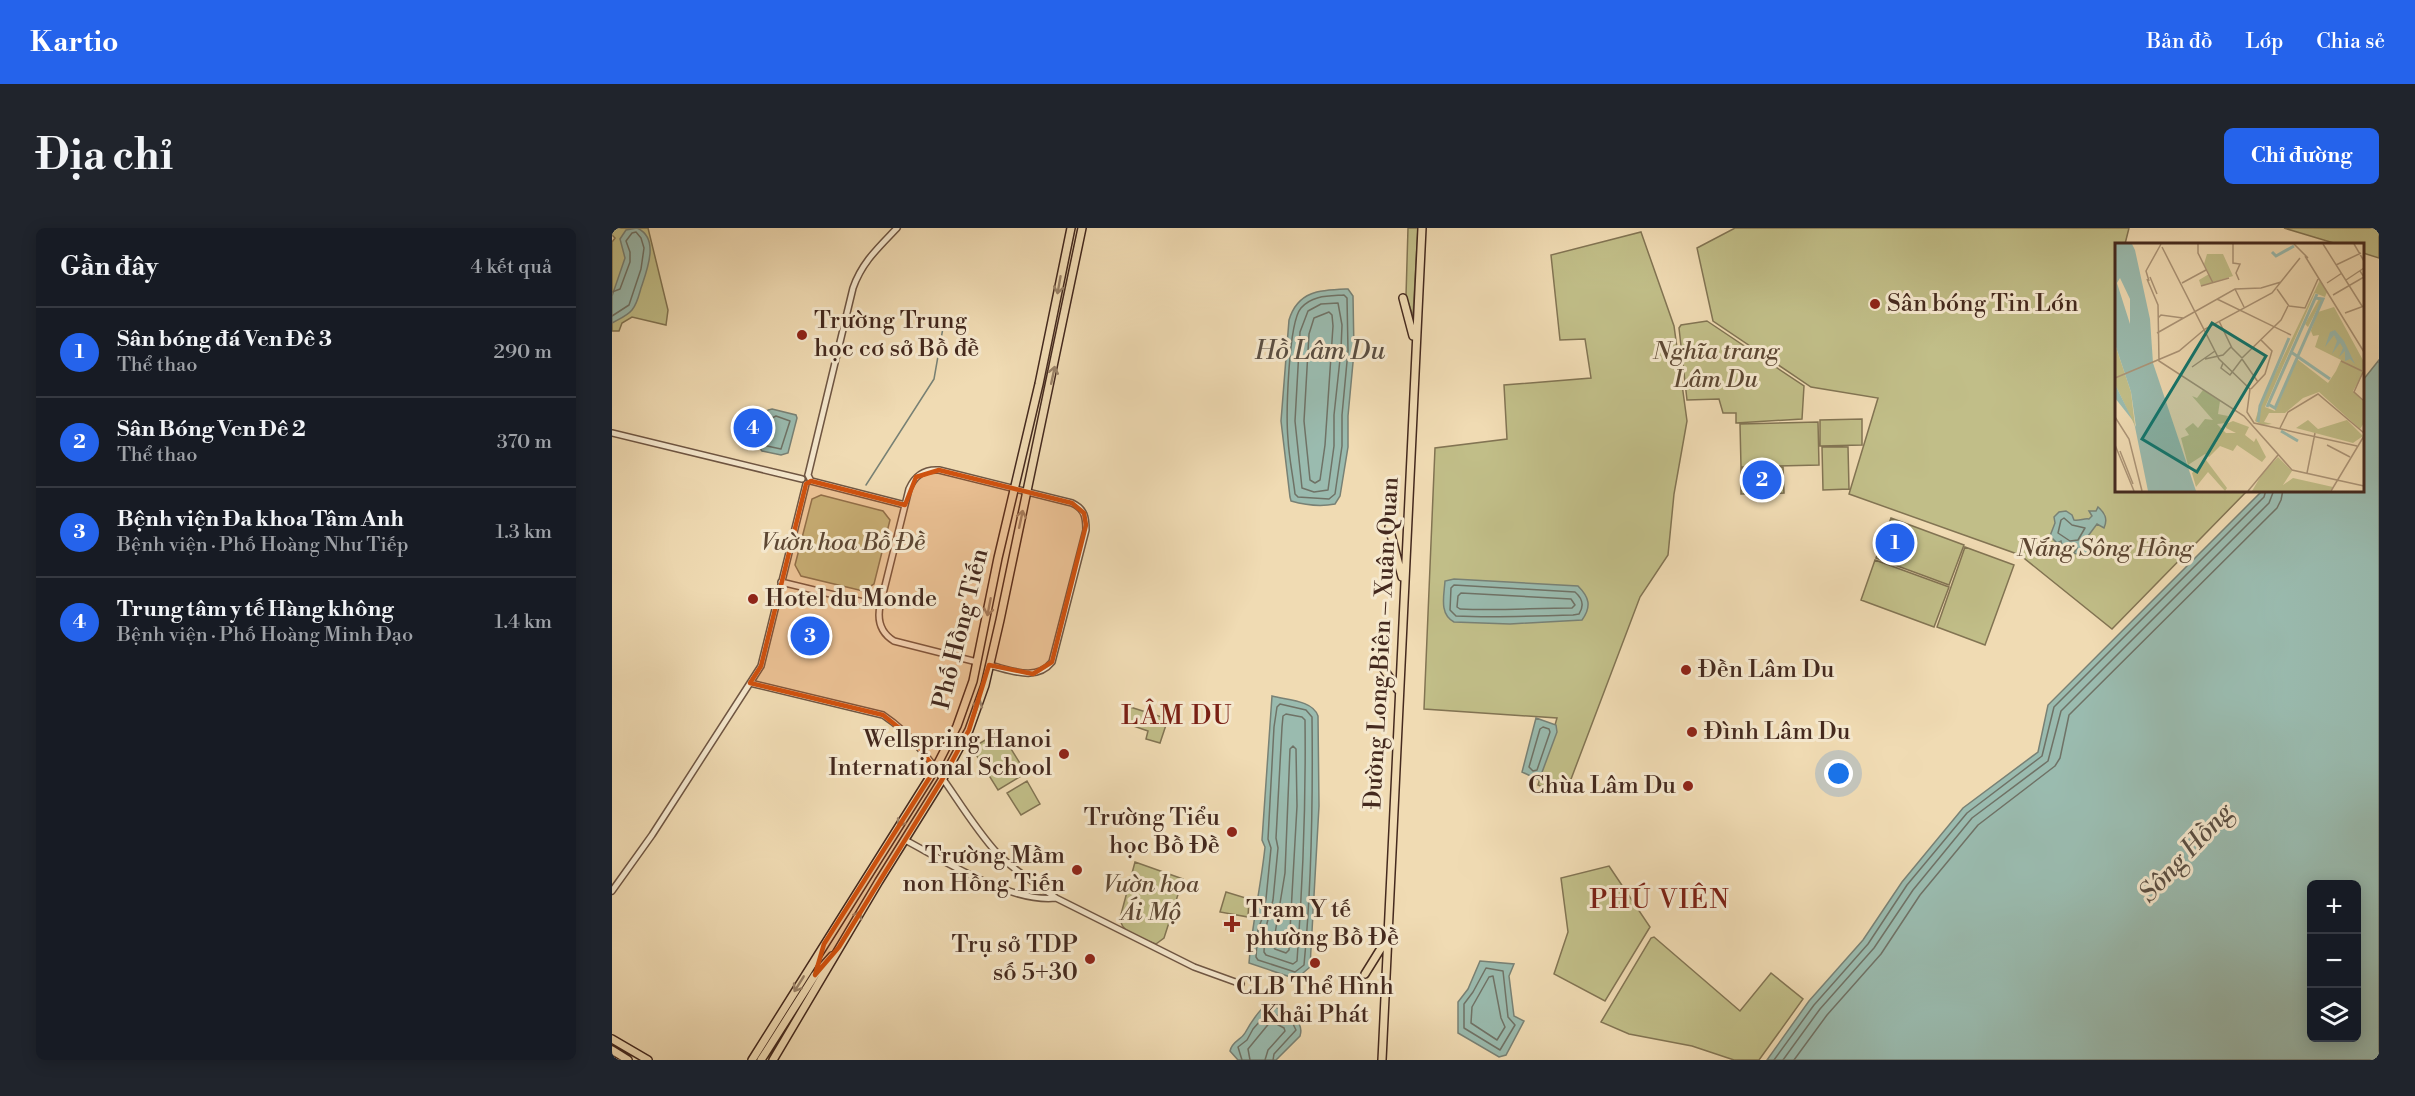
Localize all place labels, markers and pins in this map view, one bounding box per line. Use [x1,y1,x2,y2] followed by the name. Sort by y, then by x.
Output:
[1887,289,2079,319] place label: Sân bóng Tin Lớn
[1868,297,1882,311] marker: Sân bóng Tin Lớn
[814,306,979,364] place label: Trường Trung học cơ sở Bồ đề
[795,328,809,342] marker: Trường Trung học cơ sở Bồ đề
[734,406,772,450] pin: 4
[1742,458,1782,502] pin: 2
[1876,520,1914,566] pin: 1
[765,584,937,614] place label: Hotel du Monde
[746,592,760,606] marker: Hotel du Monde
[790,614,830,658] pin: 3
[1698,655,1835,685] place label: Đền Lâm Du
[1679,663,1693,677] marker: Đền Lâm Du
[1704,717,1851,747] place label: Đình Lâm Du
[828,725,1052,783] place label: Wellspring Hanoi International School
[1685,725,1699,739] marker: Đình Lâm Du
[1057,747,1071,761] marker: Wellspring Hanoi International School
[1528,771,1676,801] place label: Chùa Lâm Du
[1681,779,1695,793] marker: Chùa Lâm Du
[1084,803,1220,861] place label: Trường Tiểu học Bồ Đề
[1225,825,1239,839] marker: Trường Tiểu học Bồ Đề
[902,841,1065,899] place label: Trường Mầm non Hồng Tiến
[1070,863,1084,877] marker: Trường Mầm non Hồng Tiến
[1246,895,1399,953] place label: Trạm Y tế phường Bồ Đề
[1223,915,1241,933] marker: Trạm Y tế phường Bồ Đề
[952,930,1078,988] place label: Trụ sở TDP số 5+30
[1083,952,1097,966] marker: Trụ sở TDP số 5+30
[1308,956,1322,970] marker: CLB Thể Hình Khải Phát
[1236,972,1394,1030] place label: CLB Thể Hình Khải Phát

